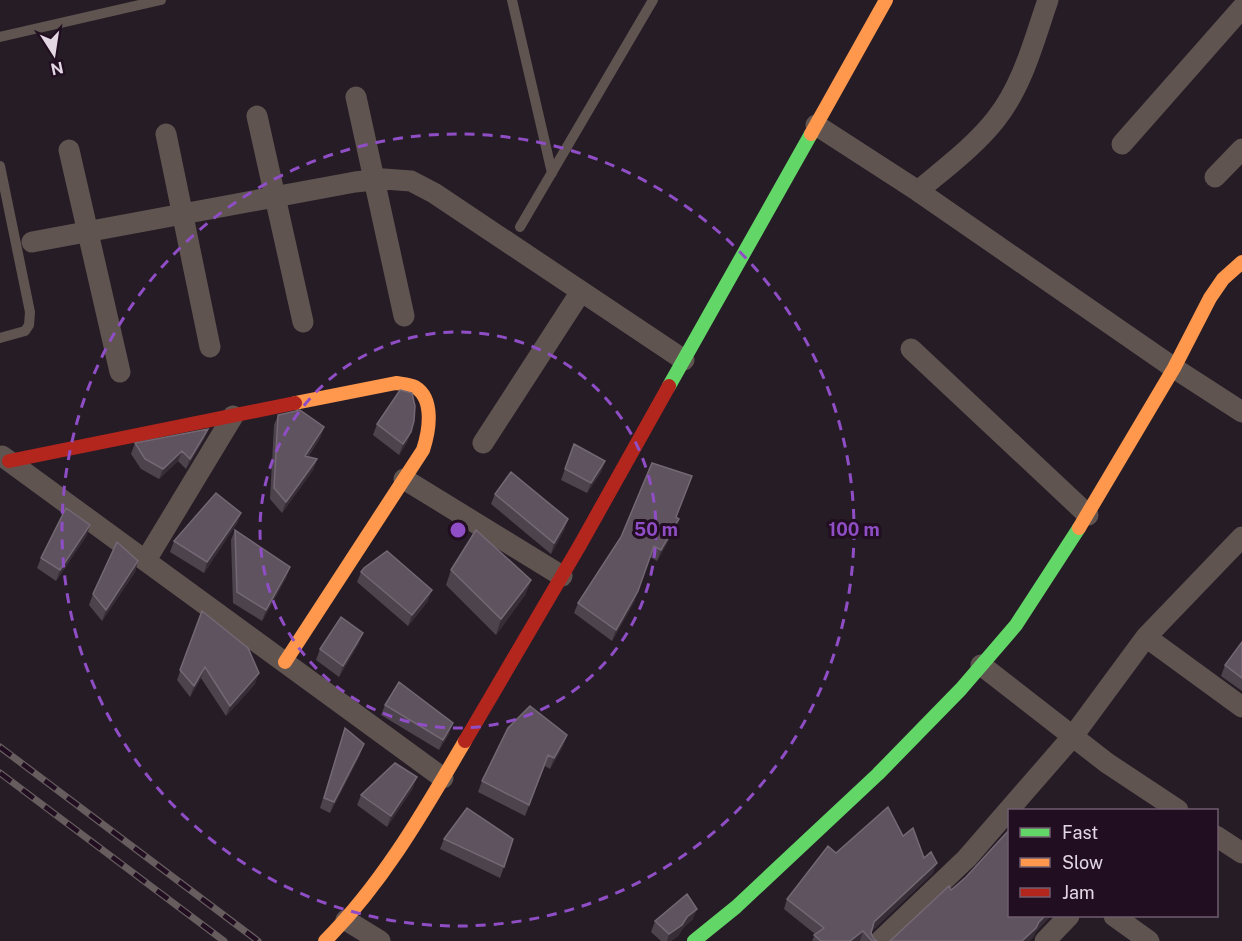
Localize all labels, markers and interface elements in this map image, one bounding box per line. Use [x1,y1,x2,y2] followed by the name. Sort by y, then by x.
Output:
[24,24,84,84] north arrow
[49,58,65,79] text: N
[634,519,678,540] text: 50 m
[828,519,880,540] text: 100 m
[448,520,468,540] centre of rings
[1008,809,1218,917] legend
[1062,822,1098,843] text: Fast
[1062,852,1103,873] text: Slow
[1062,882,1095,903] text: Jam

